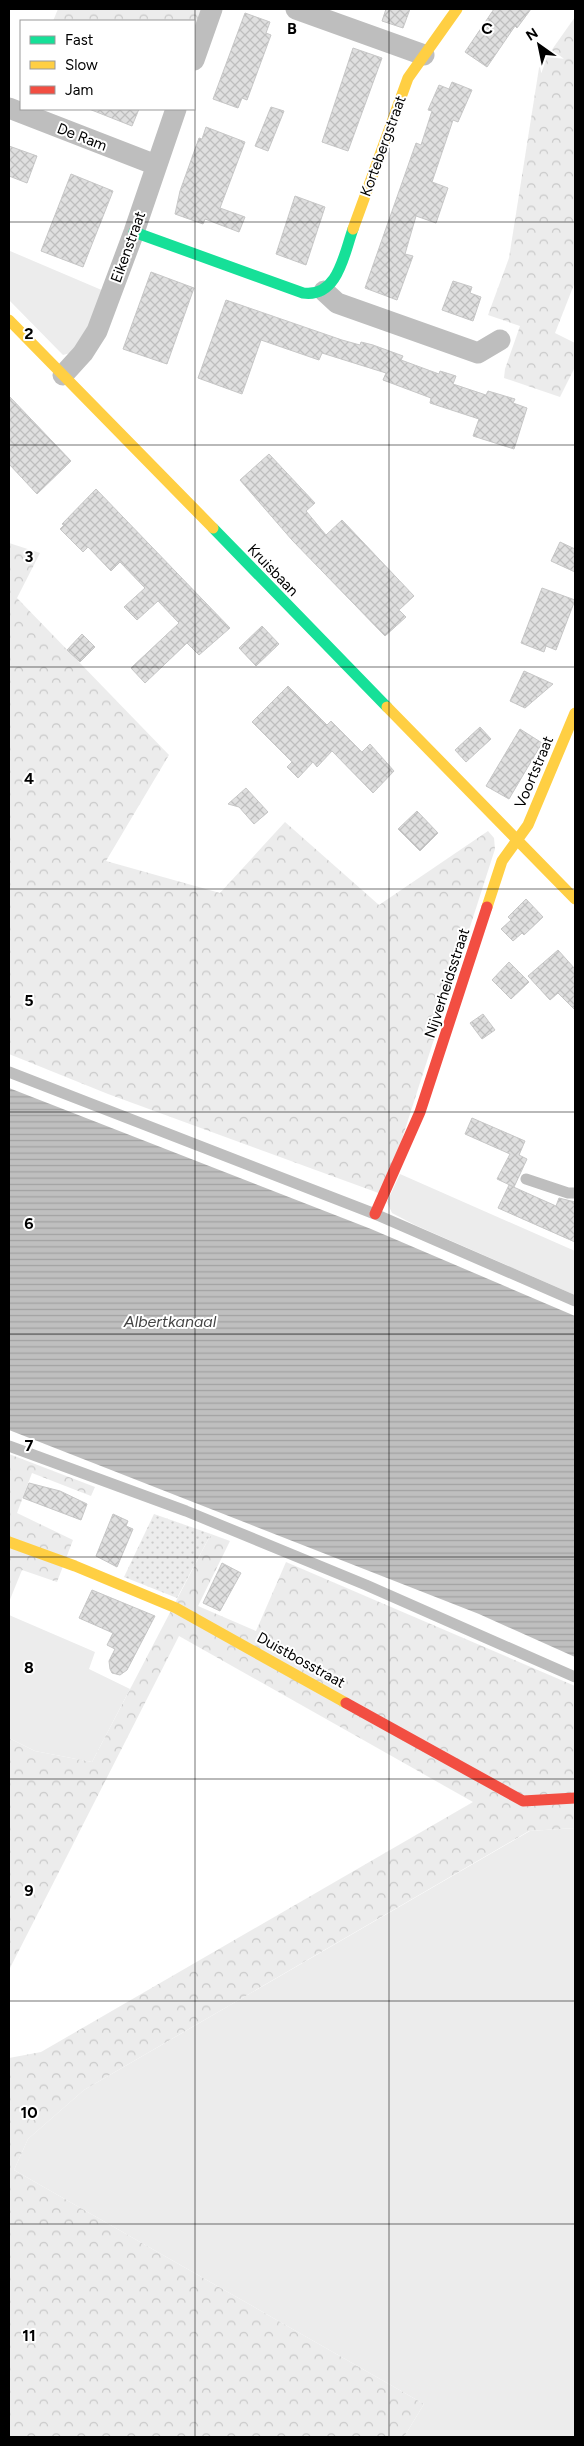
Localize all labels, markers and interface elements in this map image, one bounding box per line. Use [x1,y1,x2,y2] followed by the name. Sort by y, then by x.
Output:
[287,19,297,38] text: B
[481,19,493,38] text: C
[20,20,195,110] legend
[514,20,564,70] north arrow
[523,24,541,45] text: N
[65,31,94,49] text: Fast
[65,56,98,74] text: Slow
[65,81,93,99] text: Jam
[356,93,410,199] street label: Kortebergstraat
[54,119,110,155] street label: De Ram
[107,208,149,285] street label: Eikenstraat
[24,324,34,343] text: 2
[244,540,302,600] street label: Kruisbaan
[25,547,34,566] text: 3
[511,733,557,811] street label: Voortstraat
[24,769,34,788] text: 4
[421,925,473,1040] street label: Nijverheidsstraat
[24,991,34,1010] text: 5
[24,1214,34,1233] text: 6
[123,1312,217,1331] water label: Albertkanaal
[25,1436,34,1455] text: 7
[254,1628,349,1692] street label: Duistbosstraat
[24,1658,34,1677] text: 8
[24,1881,34,1900] text: 9
[20,2103,38,2122] text: 10
[22,2326,36,2345] text: 11

